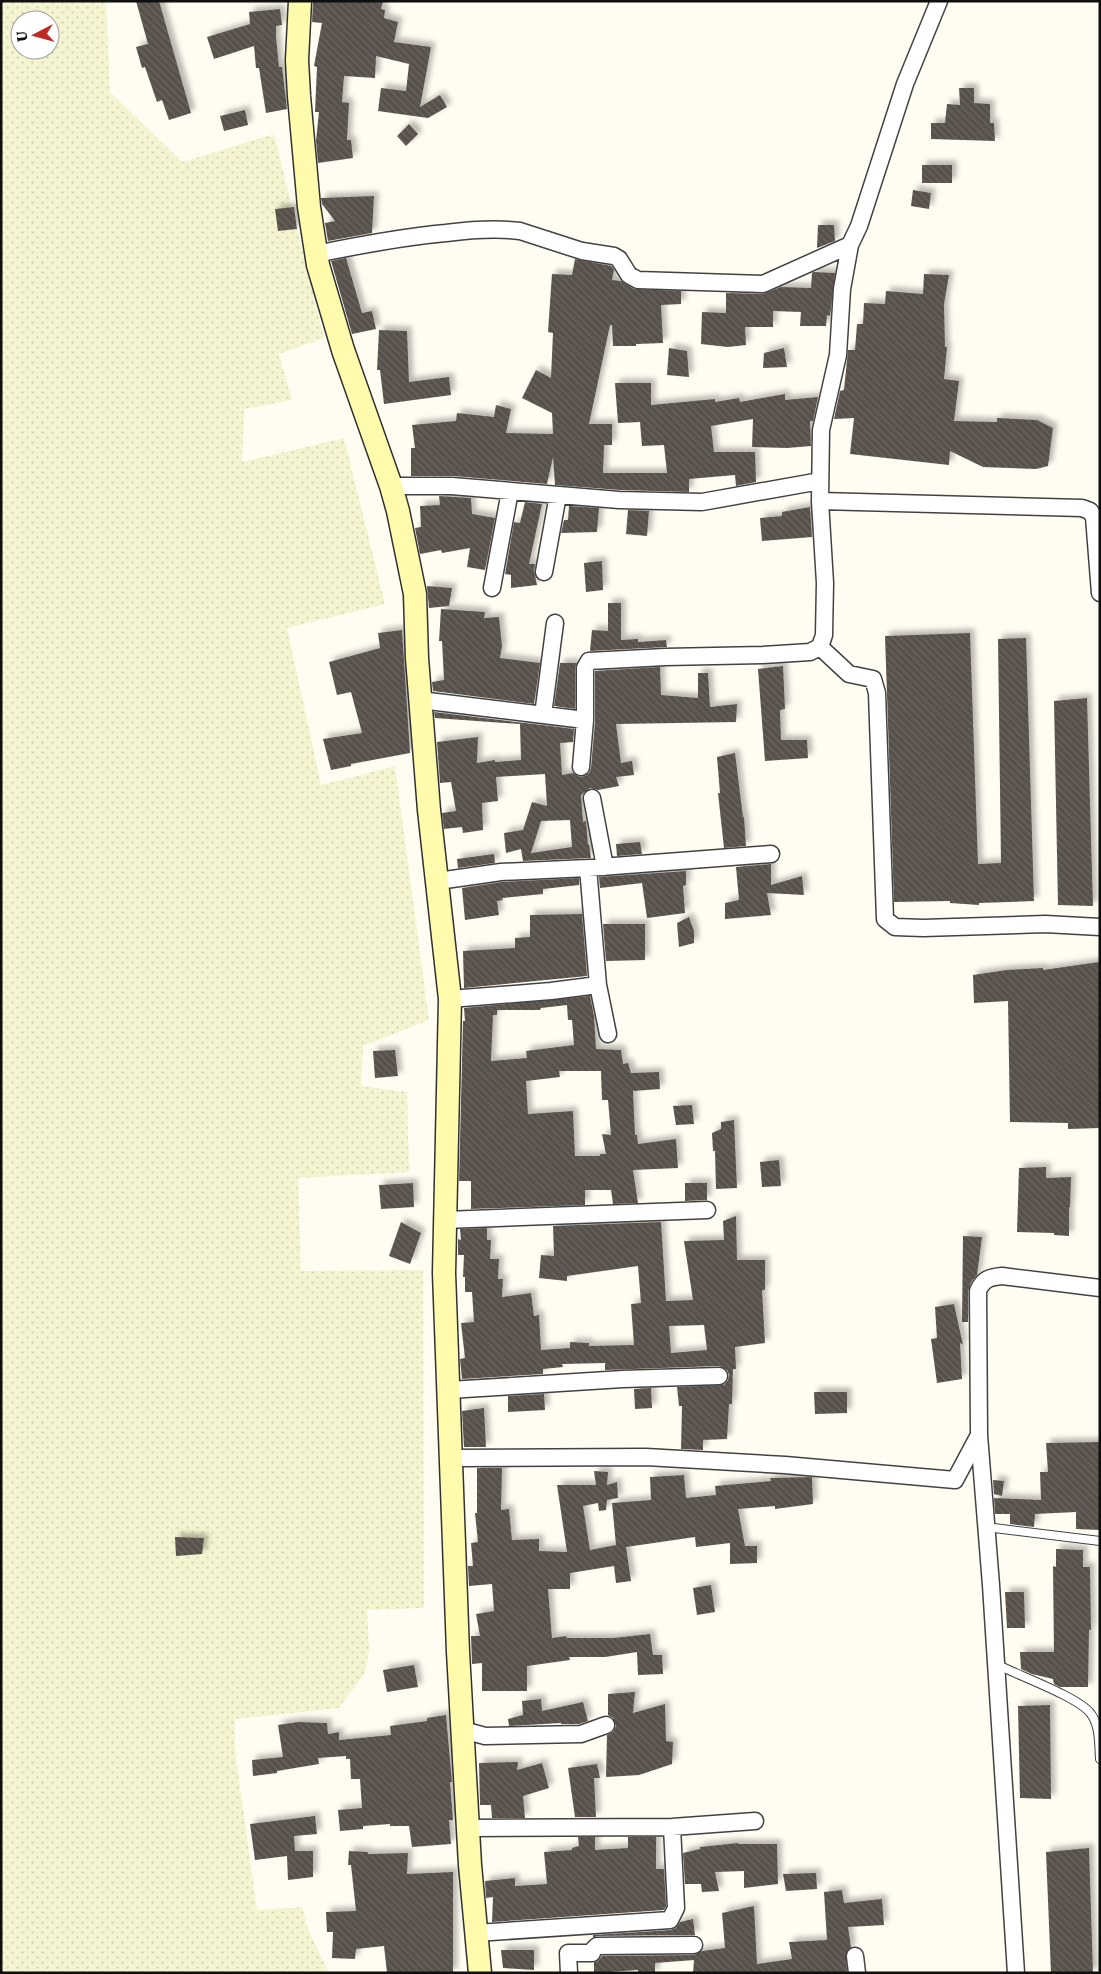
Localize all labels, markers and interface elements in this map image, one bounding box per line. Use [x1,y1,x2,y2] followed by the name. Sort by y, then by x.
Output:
[10,10,60,60] north arrow
[14,30,31,43] text: U

